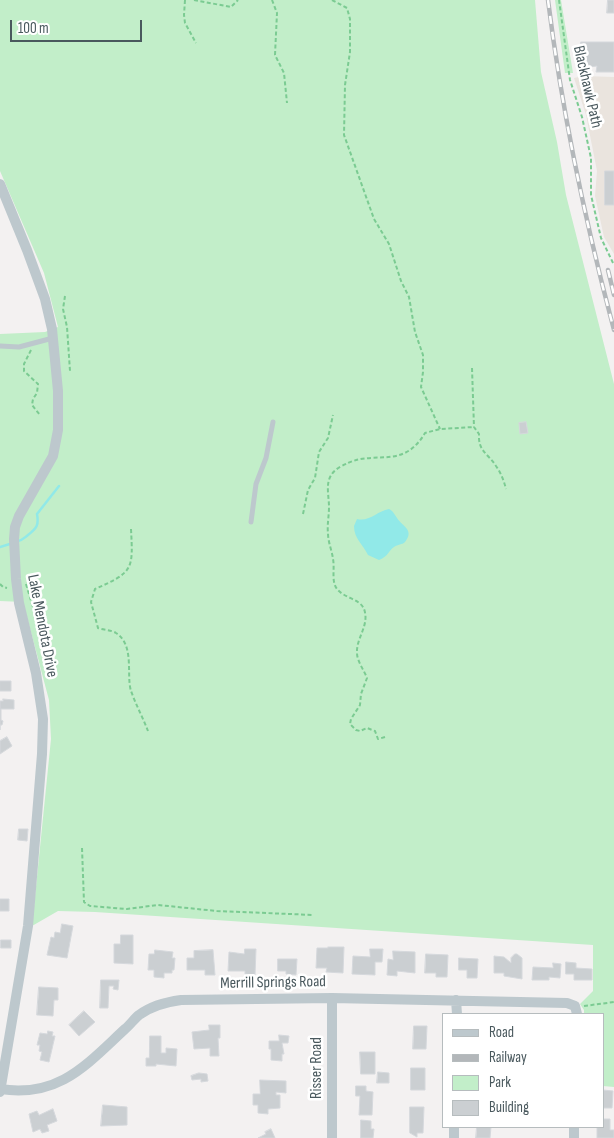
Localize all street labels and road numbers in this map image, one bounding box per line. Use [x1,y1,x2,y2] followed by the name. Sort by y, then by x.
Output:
[568,44,606,130] street label: Blackhawk Path
[23,573,61,679] street label: Lake Mendota Drive
[220,972,326,994] street label: Merrill Springs Road
[307,1037,327,1099] street label: Risser Road

